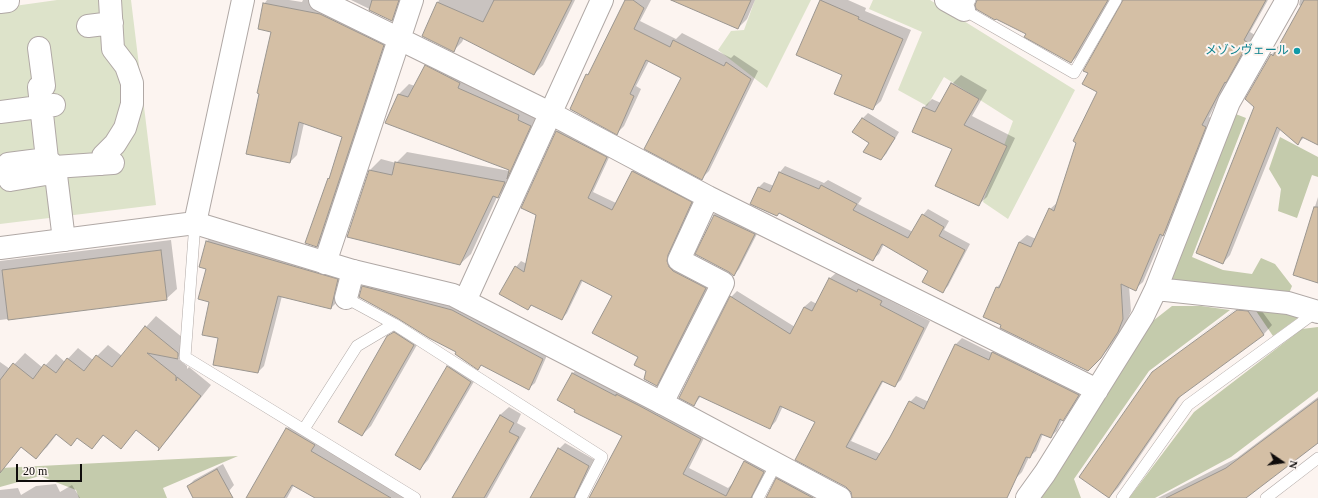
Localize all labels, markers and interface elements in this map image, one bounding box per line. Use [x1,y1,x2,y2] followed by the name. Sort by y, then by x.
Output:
[1205,44,1289,58] place label: メゾンヴェール
[1292,46,1302,56] marker: メゾンヴェール
[1262,442,1302,482] north arrow
[18,456,84,482] scale bar
[1287,459,1300,470] text: N
[23,464,47,478] text: 20 m

